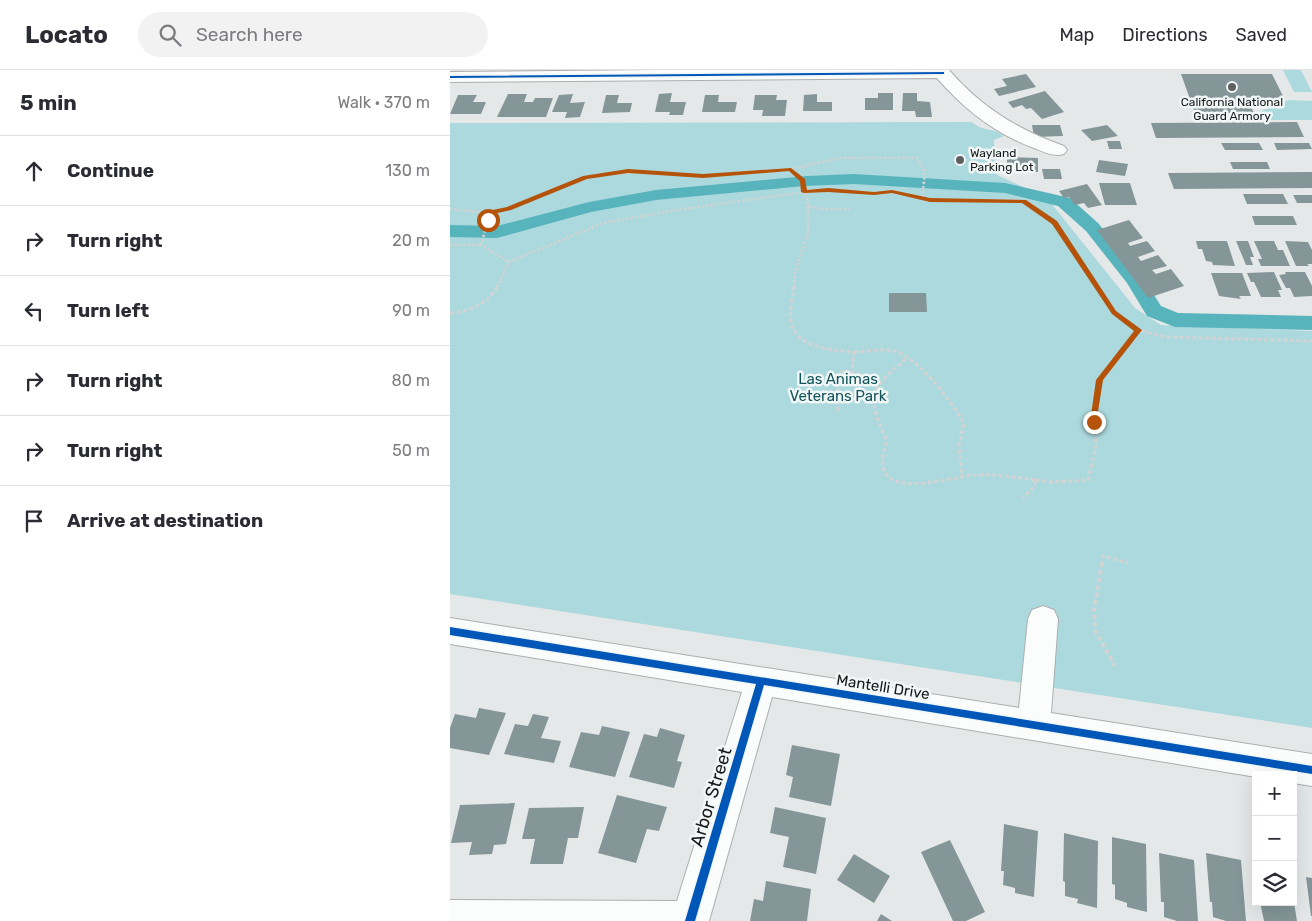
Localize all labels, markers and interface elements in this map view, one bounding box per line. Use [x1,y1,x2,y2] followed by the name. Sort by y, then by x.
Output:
[138,12,488,57] search box
[25,21,108,49] text: Locato
[156,21,184,49] icon: search
[196,23,303,46] text: Search here
[1059,24,1094,46] text: Map
[1122,24,1208,46] text: Directions
[1236,24,1287,46] text: Saved
[1226,81,1238,93] marker: California National Guard Armory
[20,90,77,115] text: 5 min
[337,93,430,112] text: Walk · 370 m
[1181,95,1283,123] place label: California National Guard Armory
[970,146,1034,174] place label: Wayland Parking Lot
[954,154,966,166] marker: Wayland Parking Lot
[20,157,48,185] icon: ahead
[67,159,154,182] text: Continue
[385,161,430,180] text: 130 m
[477,209,500,232] route start
[20,227,48,255] icon: right
[67,229,162,252] text: Turn right
[392,231,430,250] text: 20 m
[20,297,48,325] icon: left
[67,299,149,322] text: Turn left
[392,301,430,320] text: 90 m
[20,367,48,395] icon: right
[67,369,162,392] text: Turn right
[789,370,887,405] park label: Las Animas Veterans Park
[392,371,430,390] text: 80 m
[1083,411,1106,434] route end
[20,437,48,465] icon: right
[67,439,162,462] text: Turn right
[392,441,430,460] text: 50 m
[20,507,48,535] icon: arrive
[67,509,263,532] text: Arrive at destination
[835,671,931,703] street label: Mantelli Drive
[685,745,737,849] street label: Arbor Street
[1252,771,1297,906] map controls
[1252,771,1297,816] button: +
[1252,816,1297,861] button: −
[1252,861,1297,906] button: layers

